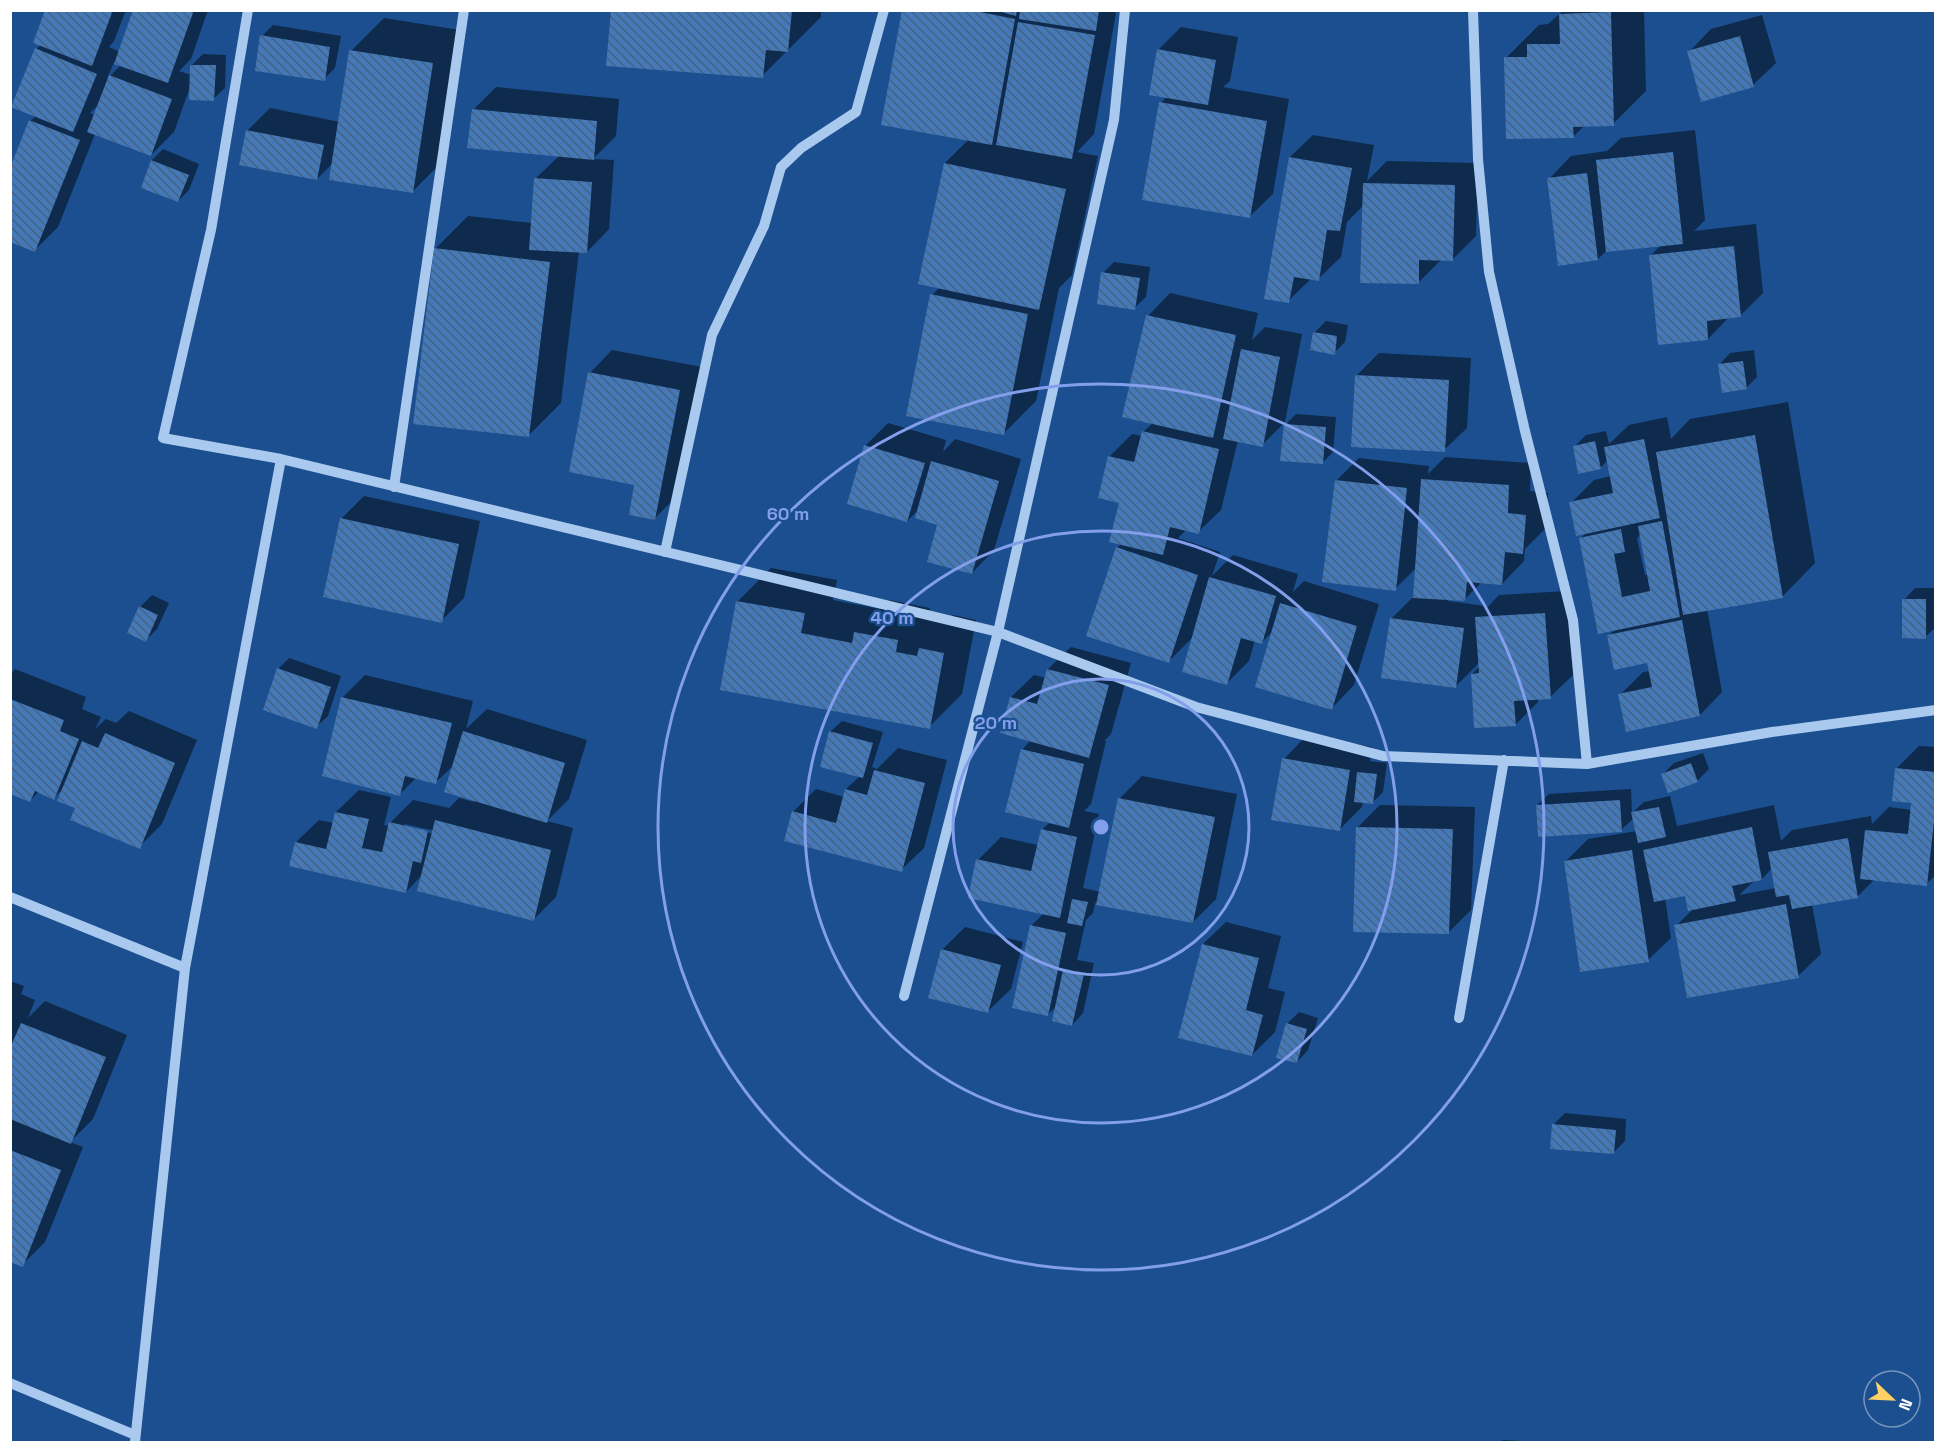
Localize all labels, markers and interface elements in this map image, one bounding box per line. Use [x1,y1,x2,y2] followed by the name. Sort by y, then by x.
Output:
[767,502,809,525] text: 60 m
[870,606,914,629] text: 40 m
[975,711,1017,734] text: 20 m
[1091,817,1111,837] centre of rings
[1862,1369,1922,1429] north arrow
[1894,1396,1917,1414] text: N

